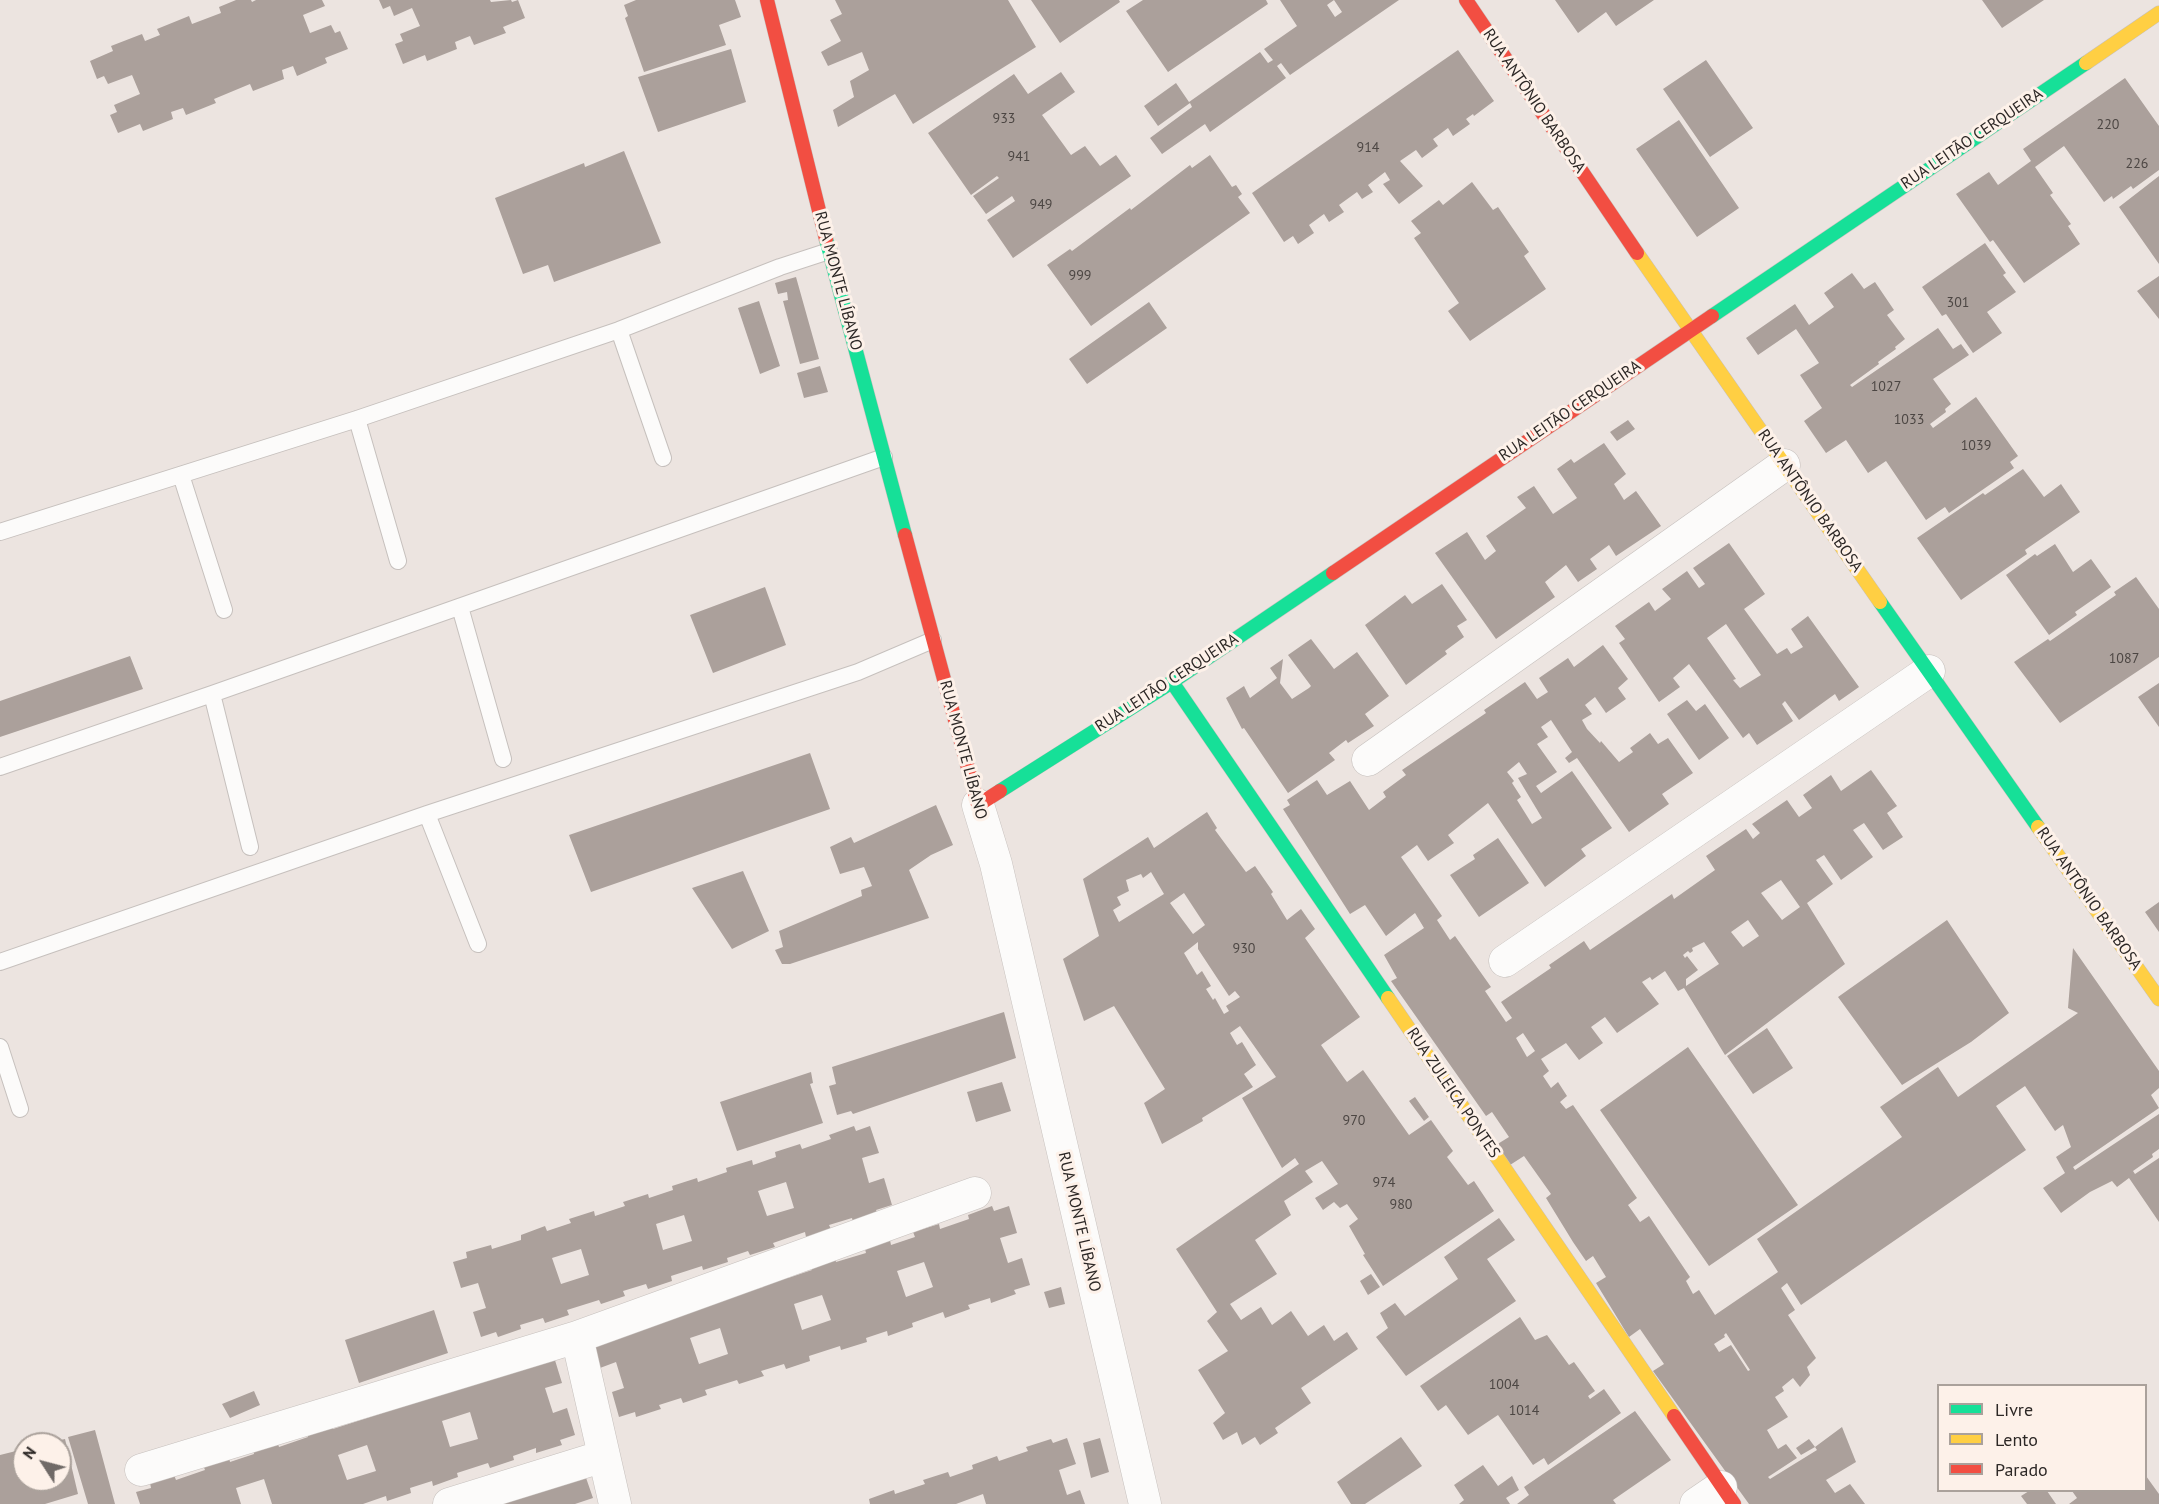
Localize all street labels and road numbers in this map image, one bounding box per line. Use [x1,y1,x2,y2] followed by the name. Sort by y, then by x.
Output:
[1479,25,1589,177] street label: RUA ANTÔNIO BARBOSA
[1898,84,2046,194] street label: RUA LEITÃO CERQUEIRA
[810,209,866,353] street label: RUA MONTE LÍBANO
[1496,356,1644,466] street label: RUA LEITÃO CERQUEIRA
[1753,426,1867,576] street label: RUA ANTÔNIO BARBOSA
[1092,630,1242,736] street label: RUA LEITÃO CERQUEIRA
[935,678,991,822] street label: RUA MONTE LÍBANO
[2032,824,2146,974] street label: RUA ANTÔNIO BARBOSA
[1402,1024,1504,1162] street label: RUA ZULEICA PONTES
[1054,1150,1104,1294] street label: RUA MONTE LÍBANO

